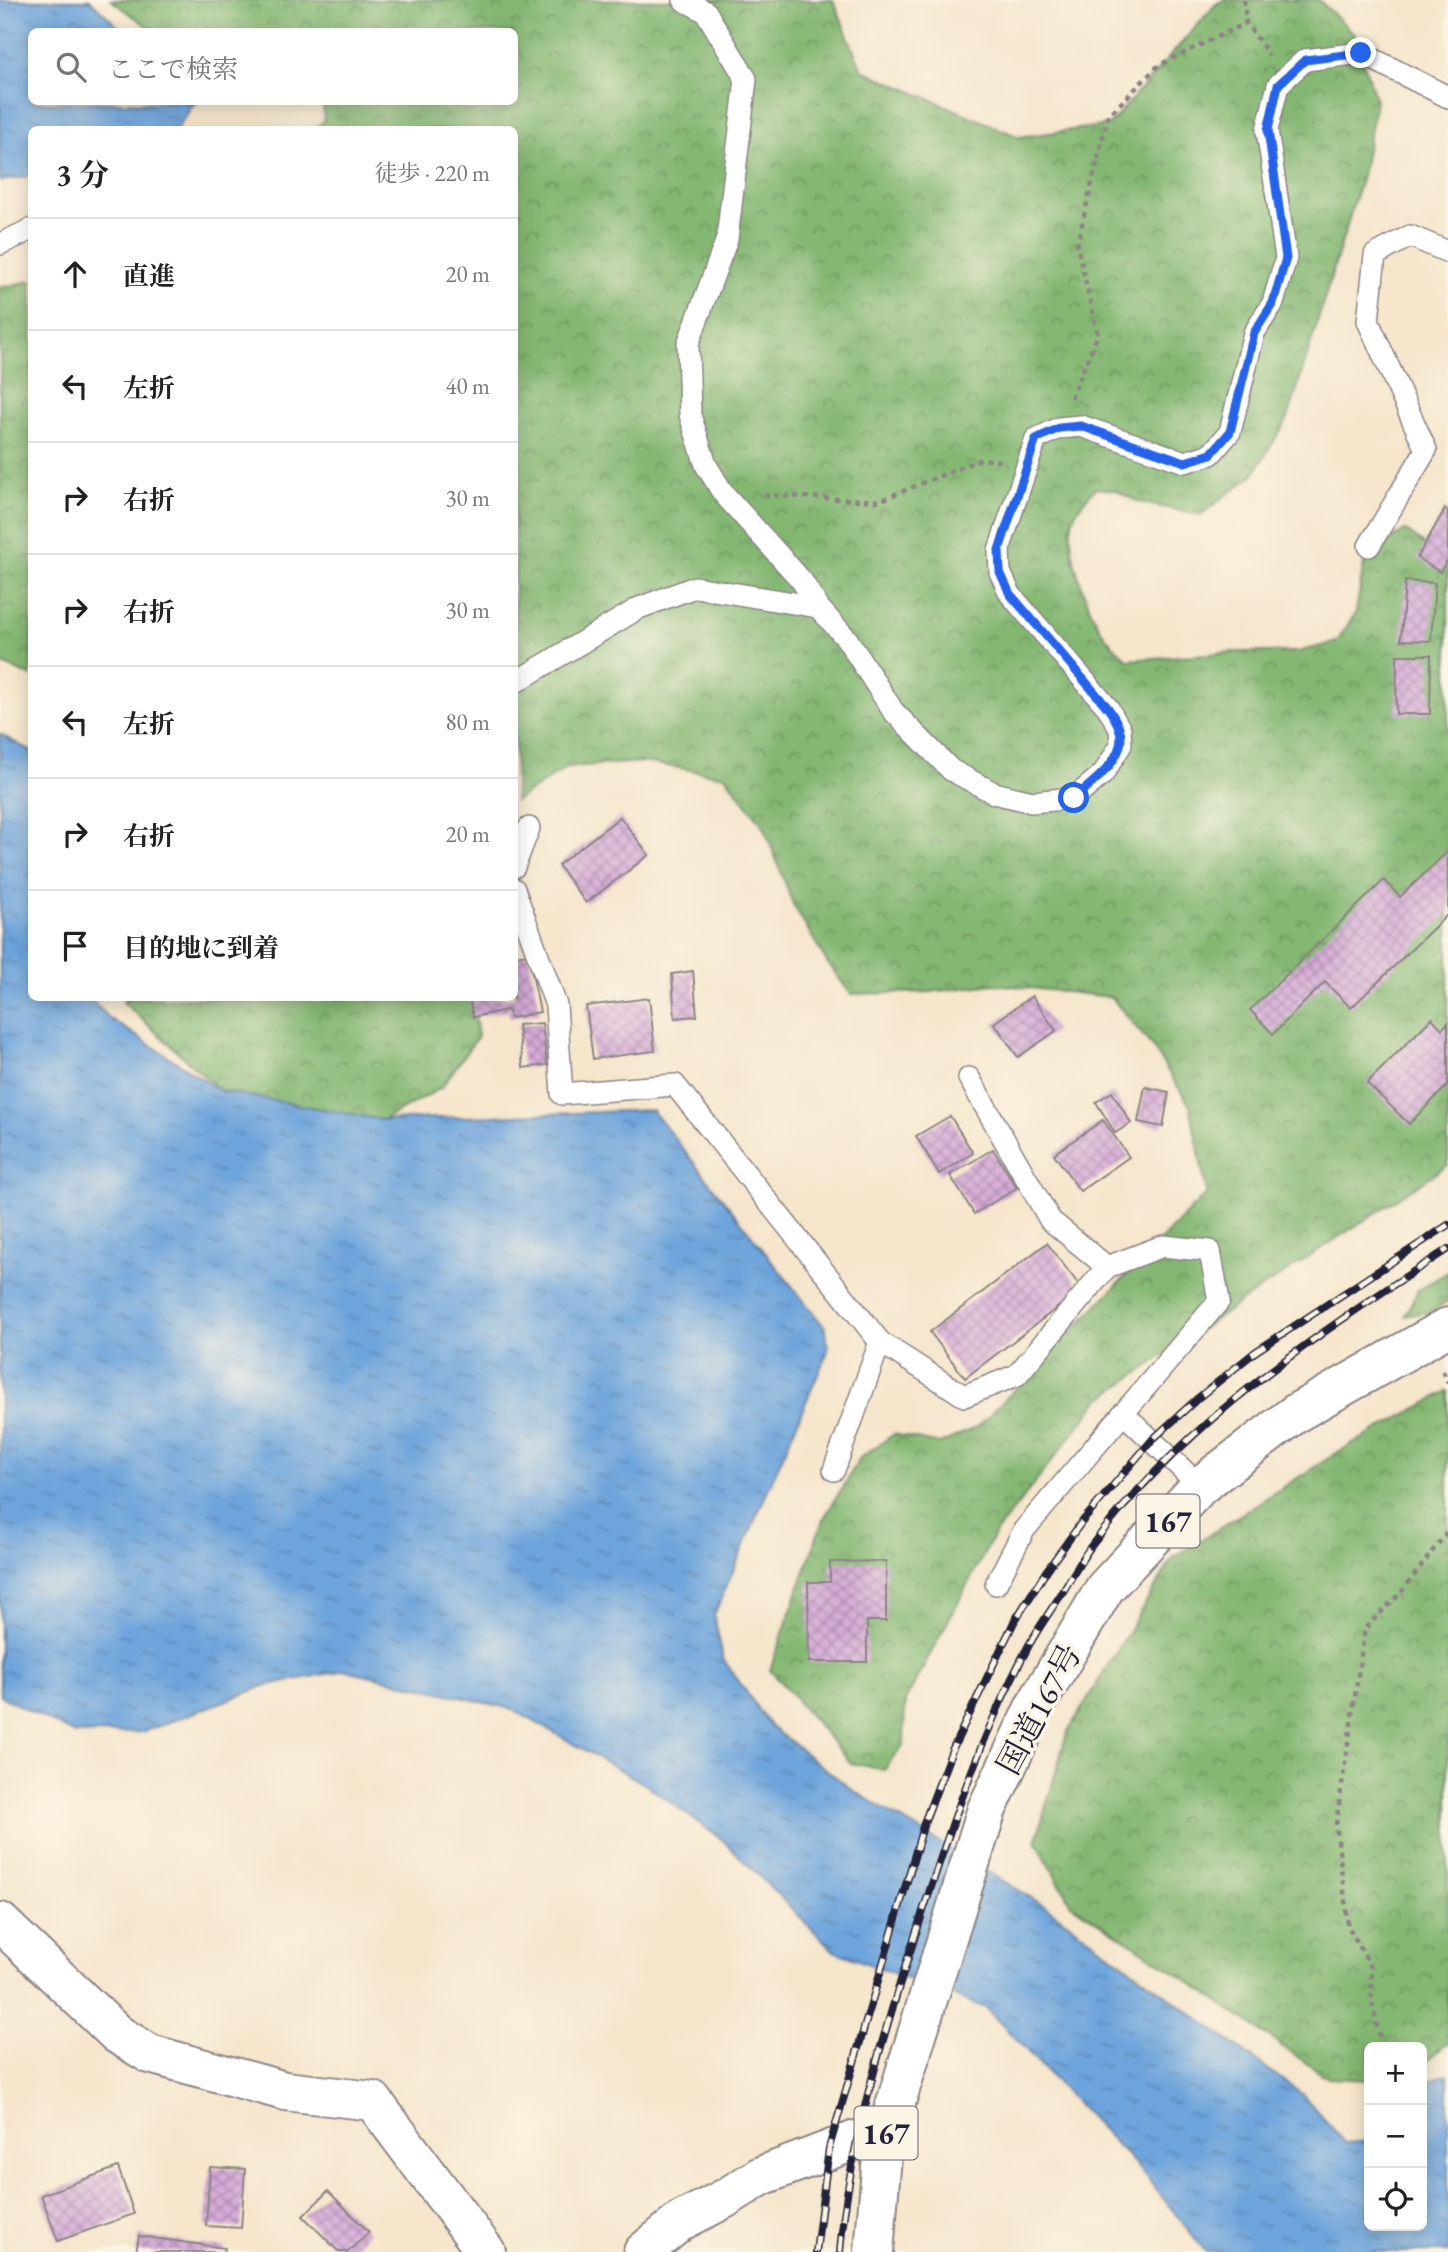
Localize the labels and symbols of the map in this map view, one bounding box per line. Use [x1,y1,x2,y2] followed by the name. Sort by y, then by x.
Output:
[1345,37,1376,68] route end
[1058,782,1089,813] route start
[1136,1494,1200,1548] road number: 167
[987,1636,1091,1782] street label: 国道167号
[854,2106,917,2160] road number: 167

